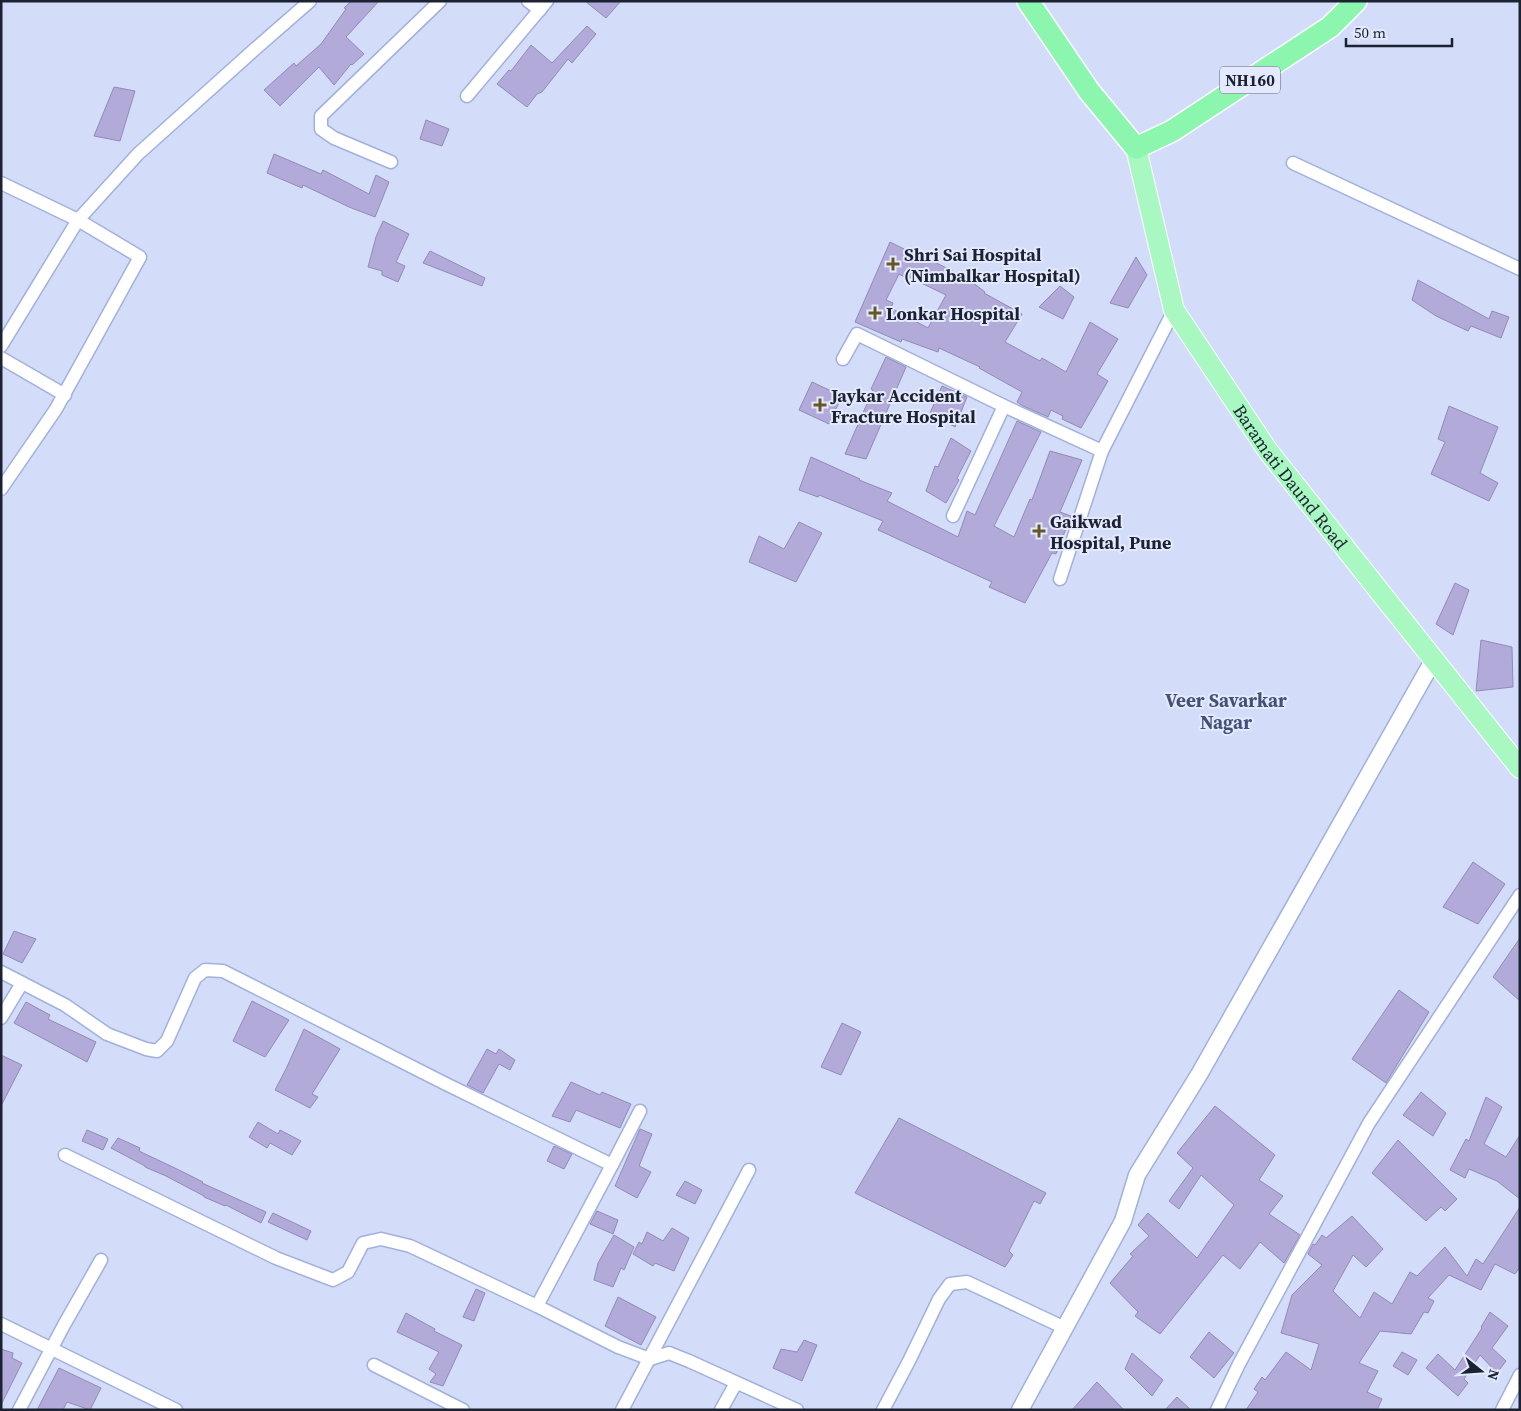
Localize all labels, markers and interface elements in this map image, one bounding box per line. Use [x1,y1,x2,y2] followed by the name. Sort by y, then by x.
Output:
[1346,15,1452,47] scale bar
[1354,22,1386,43] text: 50 m
[1220,66,1280,94] road number: NH160
[904,242,1081,288] place label: Shri Sai Hospital (Nimbalkar Hospital)
[886,257,900,271] marker: Shri Sai Hospital (Nimbalkar Hospital)
[886,301,1020,326] place label: Lonkar Hospital
[868,306,882,320] marker: Lonkar Hospital
[830,383,976,429] place label: Jaykar Accident Fracture Hospital
[813,398,827,412] marker: Jaykar Accident Fracture Hospital
[1228,399,1354,555] street label: Baramati Daund Road
[1050,509,1172,555] place label: Gaikwad Hospital, Pune
[1032,524,1046,538] marker: Gaikwad Hospital, Pune
[1165,687,1287,735] district label: Veer Savarkar Nagar
[1456,1346,1506,1396] north arrow
[1482,1367,1504,1383] text: N

